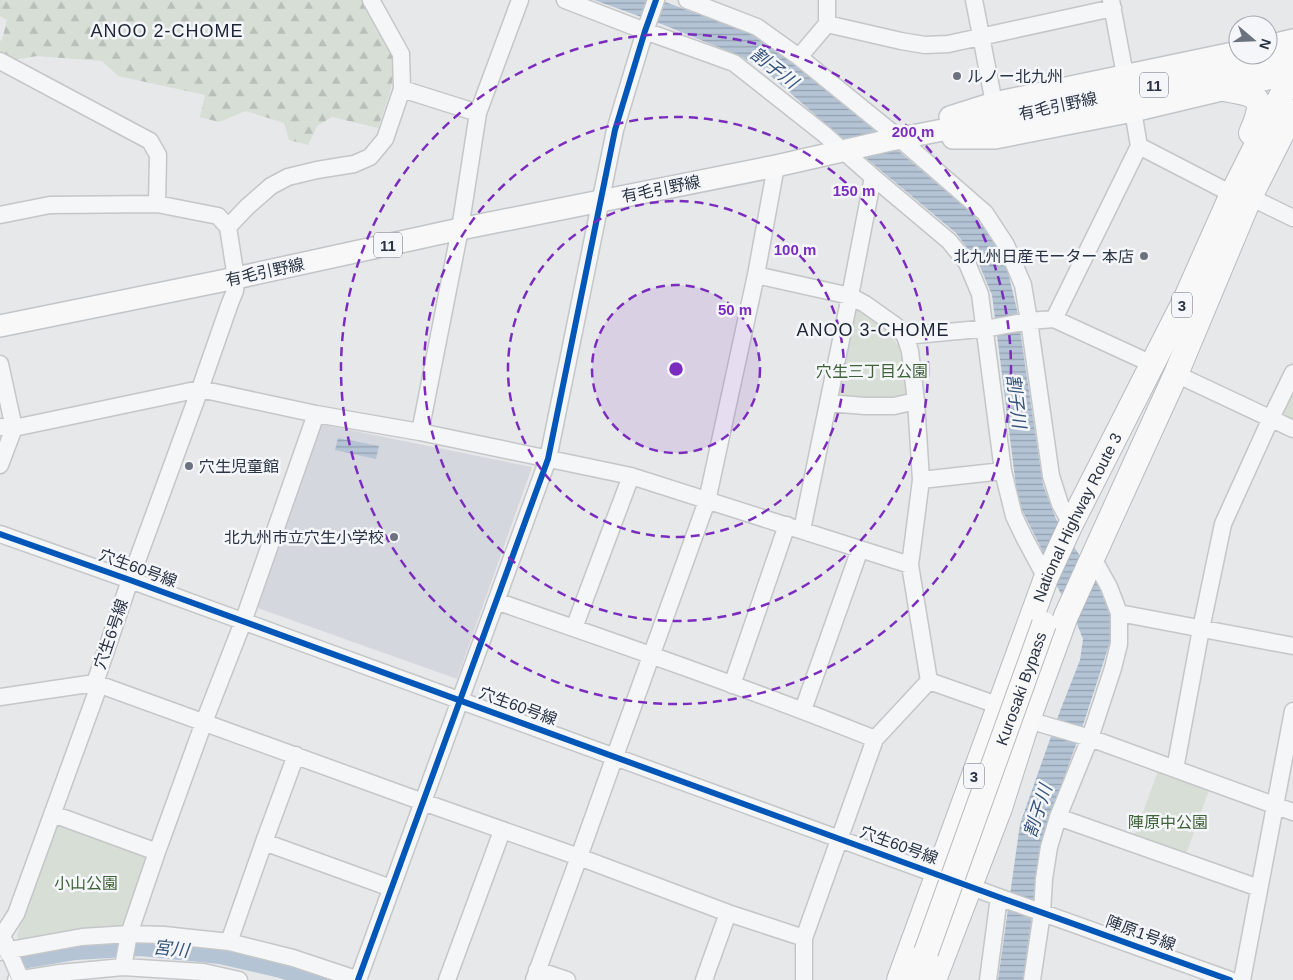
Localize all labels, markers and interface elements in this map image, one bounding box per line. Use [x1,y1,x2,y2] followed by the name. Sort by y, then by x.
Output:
[1228,15,1278,65] north arrow
[90,21,244,41] district label: ANOO 2-CHOME
[1256,37,1275,52] text: N
[747,43,803,94] water label: 割子川
[967,68,1063,85] place label: ルノー北九州
[951,70,963,82] marker: ルノー北九州
[1140,72,1168,98] road number: 11
[1017,89,1099,123] street label: 有毛引野線
[892,123,934,140] text: 200 m
[620,173,702,205] street label: 有毛引野線
[833,182,875,199] text: 150 m
[374,232,402,258] road number: 11
[774,241,816,258] text: 100 m
[954,248,1134,265] place label: 北九州日産モーター 本店
[1138,250,1150,262] marker: 北九州日産モーター 本店
[224,255,306,289] street label: 有毛引野線
[1172,292,1192,318] road number: 3
[718,301,752,318] text: 50 m
[796,320,950,340] district label: ANOO 3-CHOME
[667,360,685,378] centre of rings
[816,363,928,380] park label: 穴生三丁目公園
[1003,373,1029,431] water label: 割子川
[1030,430,1124,604] street label: National Highway Route 3
[199,458,279,475] place label: 穴生児童館
[183,460,195,472] marker: 穴生児童館
[224,529,384,546] place label: 北九州市立穴生小学校
[388,531,400,543] marker: 北九州市立穴生小学校
[97,546,179,590] street label: 穴生60号線
[91,597,131,671] street label: 穴生6号線
[993,630,1049,747] street label: Kurosaki Bypass
[477,684,559,728] street label: 穴生60号線
[964,764,984,788] road number: 3
[1020,780,1056,840] water label: 割子川
[1128,814,1208,831] park label: 陣原中公園
[858,823,940,867] street label: 穴生60号線
[54,875,118,892] park label: 小山公園
[1104,913,1178,953] street label: 陣原1号線
[152,937,192,961] water label: 宮川

